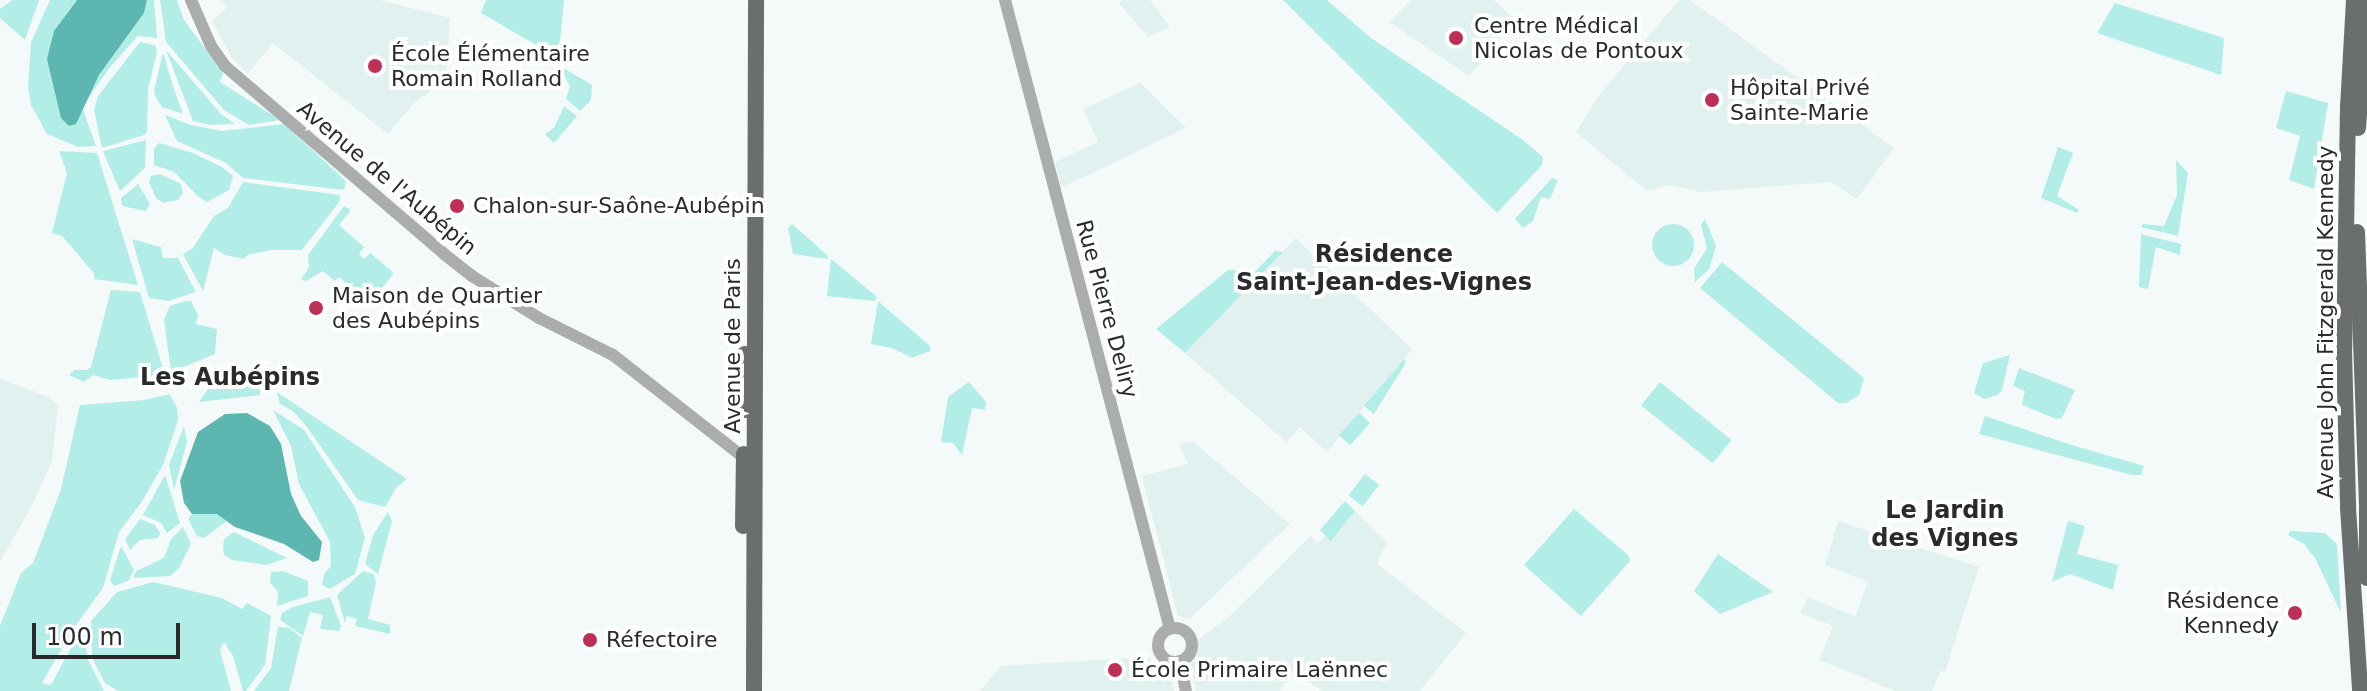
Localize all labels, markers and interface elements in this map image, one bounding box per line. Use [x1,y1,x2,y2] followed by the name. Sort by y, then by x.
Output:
[1474,12,1684,64] place label: Centre Médical Nicolas de Pontoux
[1445,27,1467,49] marker: Centre Médical Nicolas de Pontoux
[391,40,590,92] place label: École Élémentaire Romain Rolland
[366,57,384,75] marker: École Élémentaire Romain Rolland
[1730,74,1870,126] place label: Hôpital Privé Sainte-Marie
[1701,89,1723,111] marker: Hôpital Privé Sainte-Marie
[292,95,482,261] street label: Avenue de l'Aubépin
[2313,145,2339,499] street label: Avenue John Fitzgerald Kennedy
[473,193,765,219] place label: Chalon-sur-Saône-Aubépin
[448,197,466,215] marker: Chalon-sur-Saône-Aubépin
[1070,217,1144,401] street label: Rue Pierre Deliry
[1236,241,1532,297] district label: Résidence Saint-Jean-des-Vignes
[720,258,746,434] street label: Avenue de Paris
[332,282,542,334] place label: Maison de Quartier des Aubépins
[307,299,325,317] marker: Maison de Quartier des Aubépins
[140,364,320,392] district label: Les Aubépins
[1871,497,2019,553] district label: Le Jardin des Vignes
[2167,587,2279,638] place label: Résidence Kennedy
[2286,604,2304,622] marker: Résidence Kennedy
[36,607,184,657] scale bar
[46,623,123,651] text: 100 m
[606,627,718,653] place label: Réfectoire
[581,631,599,649] marker: Réfectoire
[1131,657,1388,683] place label: École Primaire Laënnec
[1106,661,1124,679] marker: École Primaire Laënnec

